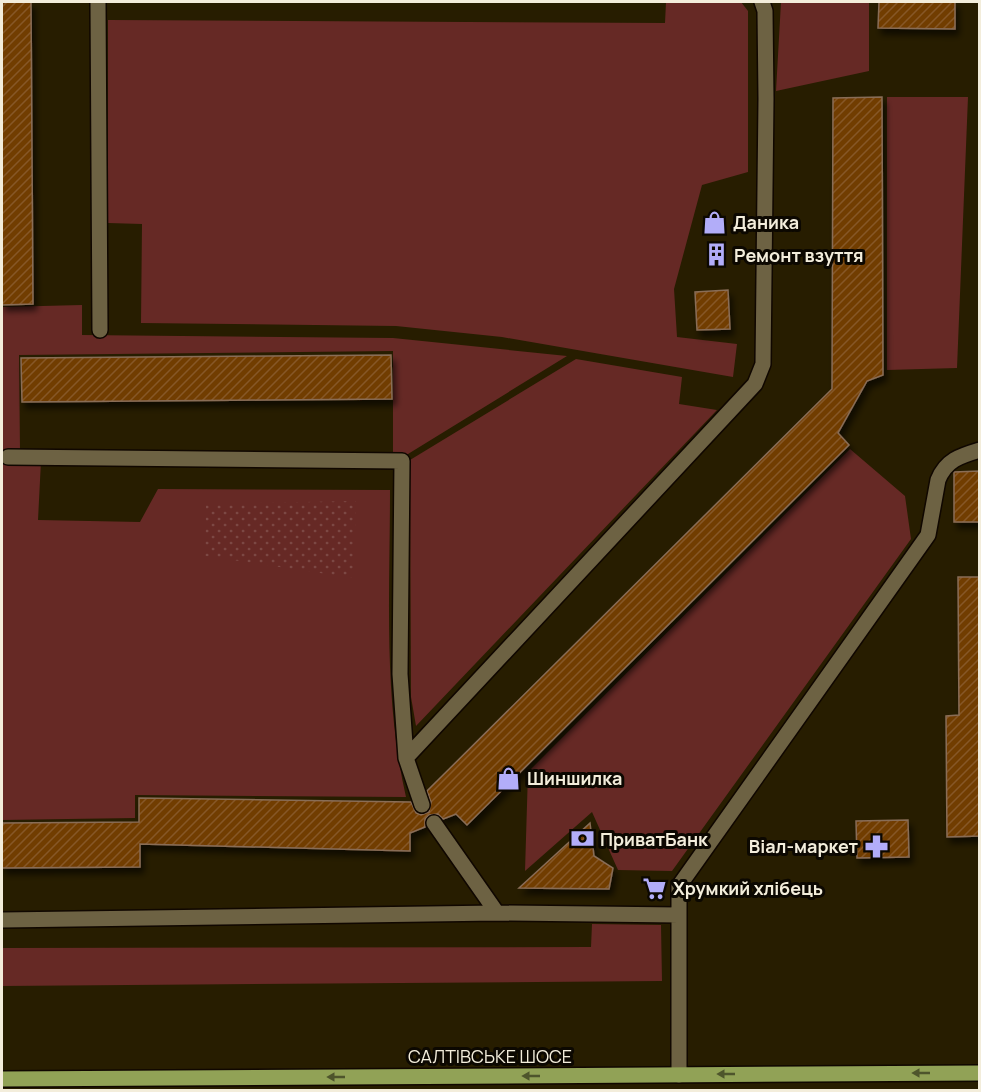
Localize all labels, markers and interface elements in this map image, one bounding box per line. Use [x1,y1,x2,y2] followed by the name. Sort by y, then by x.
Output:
[702,209,728,235] shop icon: Даника
[733,210,799,234] place label: Даника
[703,242,729,268] building icon: Ремонт взуття
[734,243,864,267] place label: Ремонт взуття
[496,765,522,791] shop icon: Шиншилка
[527,766,622,790] place label: Шиншилка
[569,826,595,852] bank icon: ПриватБанк
[600,827,709,851] place label: ПриватБанк
[863,833,889,859] pharmacy icon: Віал-маркет
[749,834,858,858] place label: Віал-маркет
[642,875,668,901] supermarket icon: Хрумкий хлібець
[673,876,823,900] place label: Хрумкий хлібець
[408,1044,572,1068] street label: САЛТІВСЬКЕ ШОСЕ
[912,1068,931,1078] one-way arrow
[717,1070,736,1079] one-way arrow
[522,1071,541,1081] one-way arrow
[327,1072,346,1082] one-way arrow

